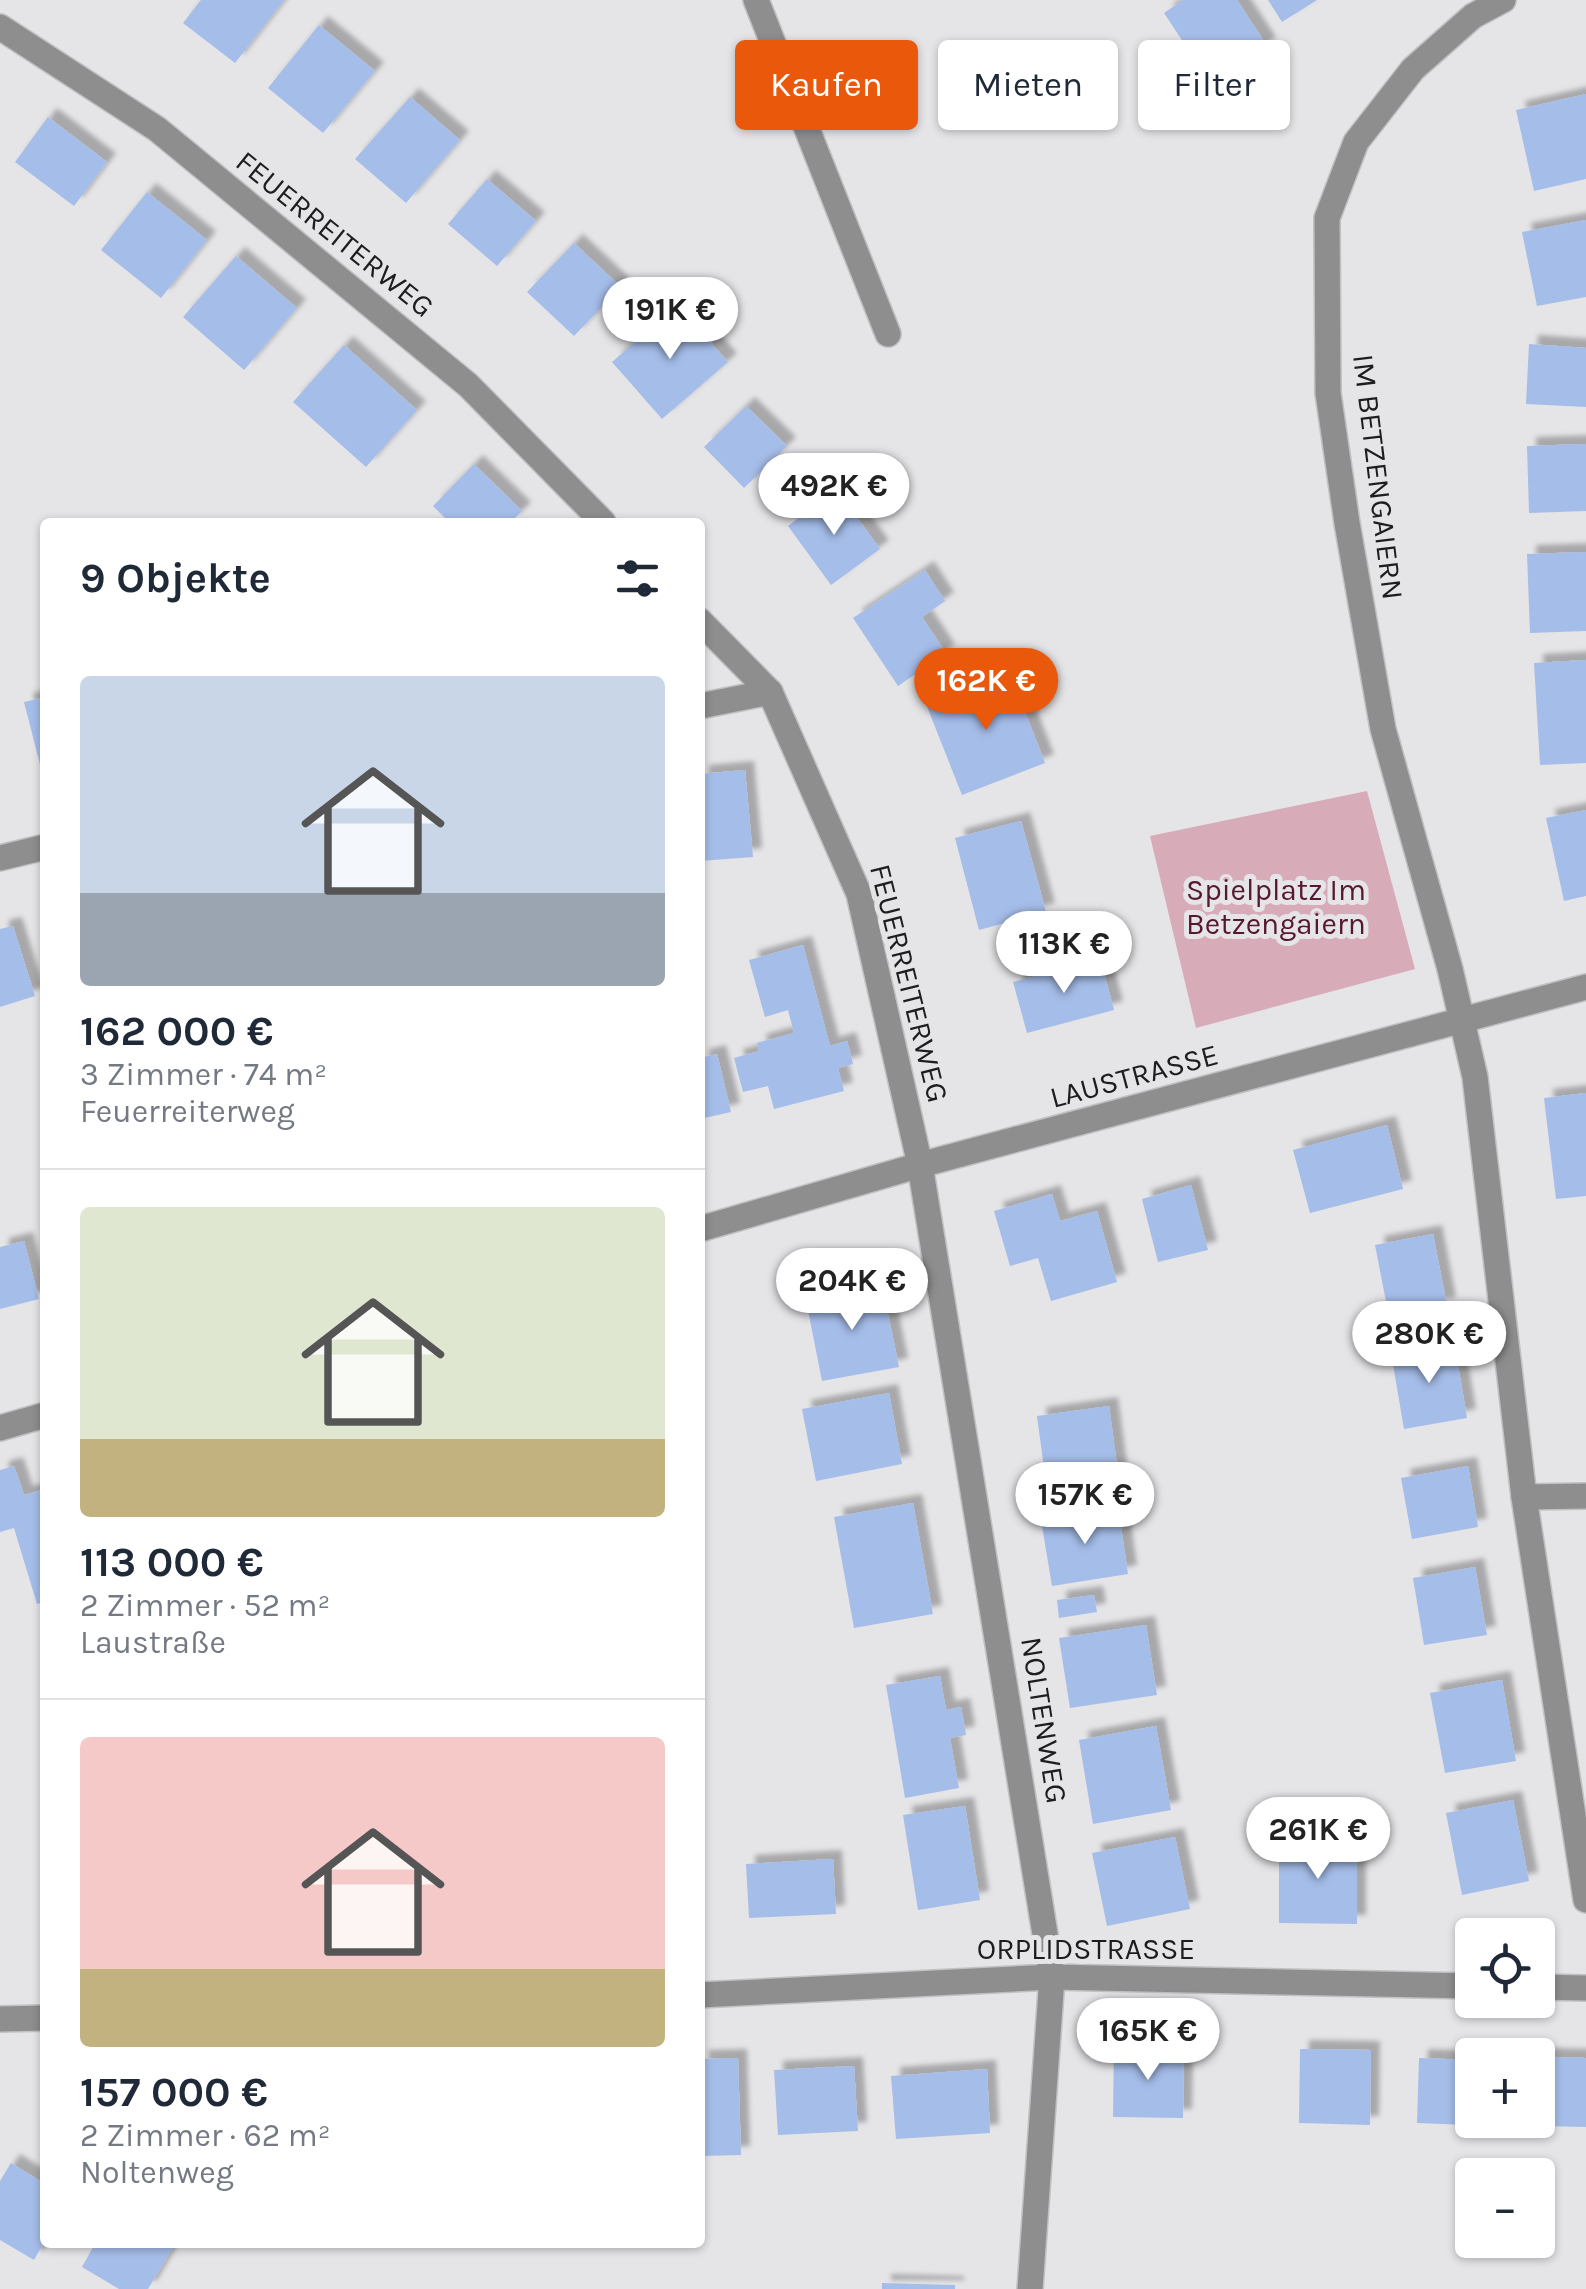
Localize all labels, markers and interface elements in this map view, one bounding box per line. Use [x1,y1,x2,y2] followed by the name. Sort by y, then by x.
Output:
[735,40,918,130] chip: Kaufen
[938,40,1118,130] chip: Mieten
[1138,40,1290,130] chip: Filter
[229,143,441,325] street label: FEUERREITERWEG
[589,277,751,362] pin: 191K €
[624,291,716,328] text: 191K €
[1345,352,1411,602] street label: IM BETZENGAIERN
[753,453,915,538] pin: 492K €
[780,467,888,504] text: 492K €
[610,551,665,606] icon: filters
[80,553,271,603] text: 9 Objekte
[905,648,1067,733] pin: 162K €
[936,662,1036,699] text: 162K €
[283,741,463,921] icon: home
[862,860,956,1106] street label: FEUERREITERWEG
[1186,872,1366,942] park label: Spielplatz Im Betzengaiern
[983,911,1145,996] pin: 113K €
[1018,925,1110,962] text: 113K €
[80,1006,273,1056] text: 162 000 €
[1046,1036,1222,1116] street label: LAUSTRASSE
[80,1056,327,1093] text: 3 Zimmer · 74 m²
[80,1093,295,1130] text: Feuerreiterweg
[771,1248,933,1333] pin: 204K €
[798,1262,906,1299] text: 204K €
[283,1272,463,1452] icon: home
[1348,1301,1510,1386] pin: 280K €
[1374,1315,1484,1352] text: 280K €
[1004,1462,1166,1547] pin: 157K €
[1037,1476,1133,1513] text: 157K €
[80,1537,264,1587] text: 113 000 €
[80,1587,330,1624] text: 2 Zimmer · 52 m²
[80,1624,226,1661] text: Laustraße
[1013,1634,1075,1806] street label: NOLTENWEG
[1237,1797,1399,1882] pin: 261K €
[283,1802,463,1982] icon: home
[1268,1811,1368,1848] text: 261K €
[1455,1918,1555,2258] map controls
[1455,1918,1555,2018] button: locate
[977,1931,1195,1967] street label: ORPLIDSTRASSE
[1067,1998,1229,2083] pin: 165K €
[1099,2012,1197,2049] text: 165K €
[1455,2038,1555,2138] button: +
[80,2067,268,2117] text: 157 000 €
[80,2117,331,2154] text: 2 Zimmer · 62 m²
[80,2154,234,2191] text: Noltenweg
[1455,2158,1555,2258] button: −

